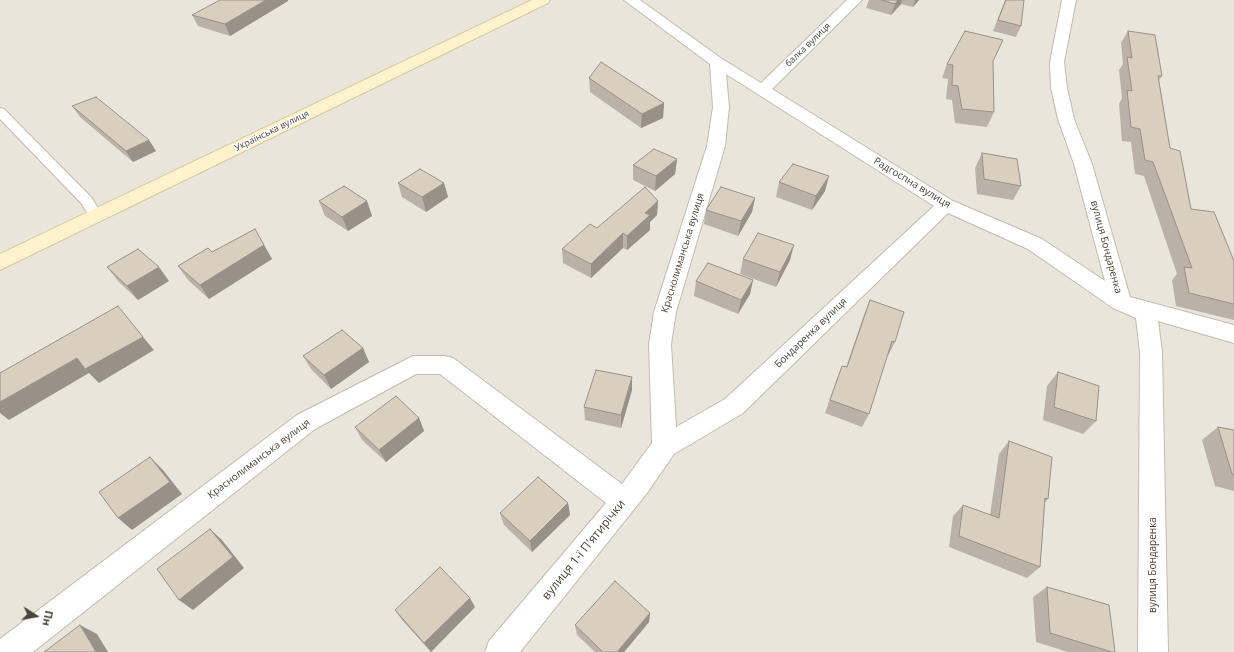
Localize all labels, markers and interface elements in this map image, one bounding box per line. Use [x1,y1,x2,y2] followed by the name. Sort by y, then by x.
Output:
[783,21,833,69] street label: балка вулиця
[233,108,311,154] street label: Українська вулиця
[871,155,953,211] street label: Радгоспна вулиця
[659,192,707,314] street label: Краснолиманська вулиця
[1088,199,1124,295] street label: вулиця Бондаренка
[772,295,850,371] street label: Бондаренка вулиця
[206,417,312,501] street label: Краснолиманська вулиця
[539,497,629,603] street label: вулиця 1-ї П'ятирічки
[1147,517,1159,613] street label: вулиця Бондаренка
[16,596,56,636] north arrow
[39,609,57,627] text: Пн

